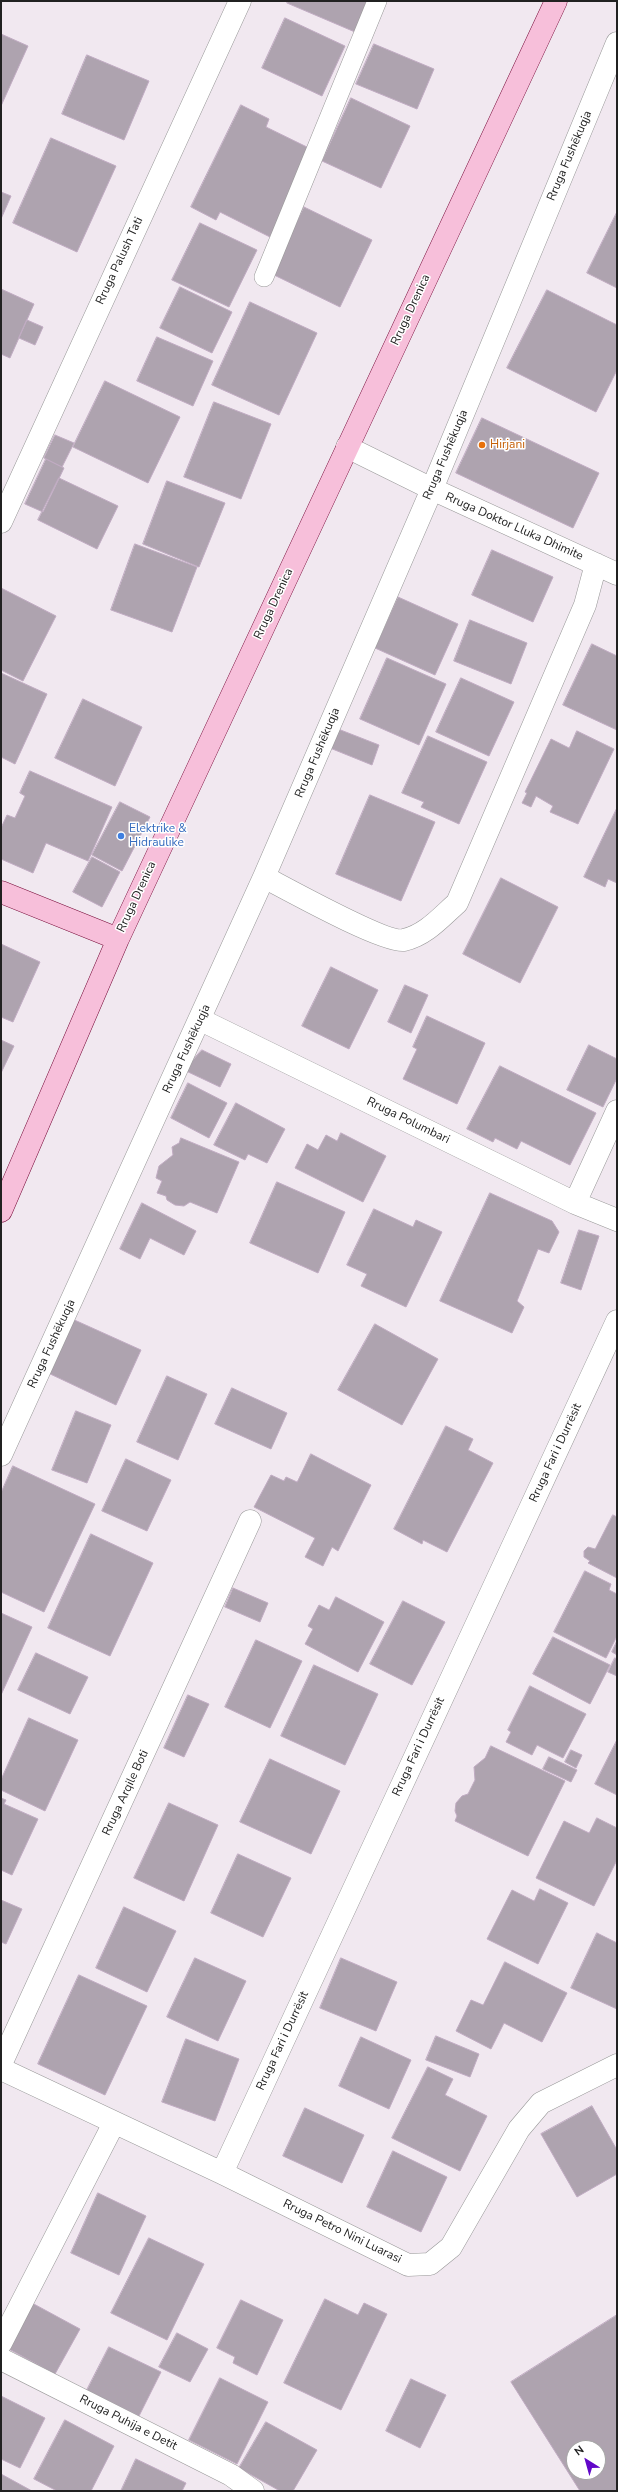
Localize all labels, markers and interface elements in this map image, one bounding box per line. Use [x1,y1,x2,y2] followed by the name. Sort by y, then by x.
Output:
[544,109,596,203] street label: Rruga Fushëkuqja
[93,215,147,307] street label: Rruga Palush Tati
[388,272,434,348] street label: Rruga Drenica
[420,408,472,502] street label: Rruga Fushëkuqja
[490,438,525,452] place label: Hirjani
[477,440,487,450] marker: Hirjani
[443,490,585,564] street label: Rruga Doktor Lluka Dhimite
[251,566,297,642] street label: Rruga Drenica
[292,706,344,800] street label: Rruga Fushëkuqja
[129,822,187,850] place label: Elektrike & Hidraulike
[116,831,126,841] marker: Elektrike & Hidraulike
[114,859,160,935] street label: Rruga Drenica
[160,1002,214,1096] street label: Rruga Fushëkuqja
[364,1095,452,1147] street label: Rruga Polumbari
[25,1297,79,1391] street label: Rruga Fushëkuqja
[527,1401,585,1505] street label: Rruga Fari i Durrësit
[390,1695,448,1799] street label: Rruga Fari i Durrësit
[100,1748,152,1838] street label: Rruga Arqile Boti
[254,1989,312,2093] street label: Rruga Fari i Durrësit
[280,2197,404,2267] street label: Rruga Petro Nini Luarasi
[77,2392,179,2454] street label: Rruga Puhija e Detit
[566,2440,606,2480] north arrow
[571,2442,587,2459] text: N

